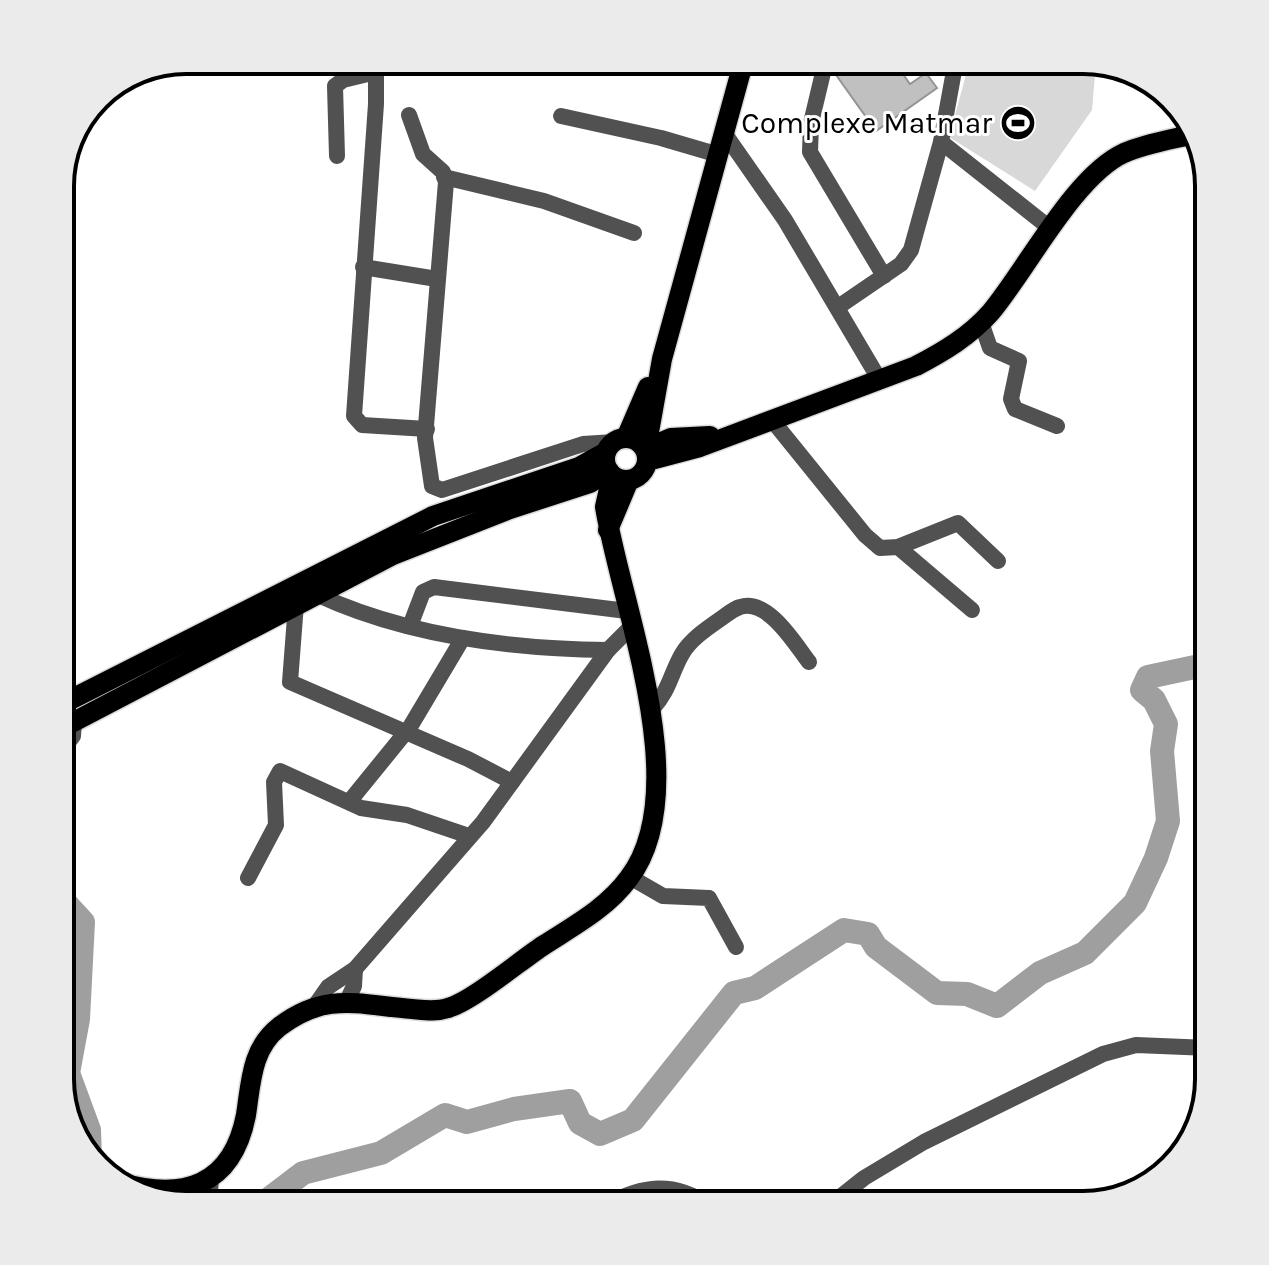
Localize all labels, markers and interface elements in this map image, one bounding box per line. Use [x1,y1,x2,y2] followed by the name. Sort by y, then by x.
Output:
[999,104,1037,142] sports icon: Complexe Matmar
[741,105,992,141] place label: Complexe Matmar

